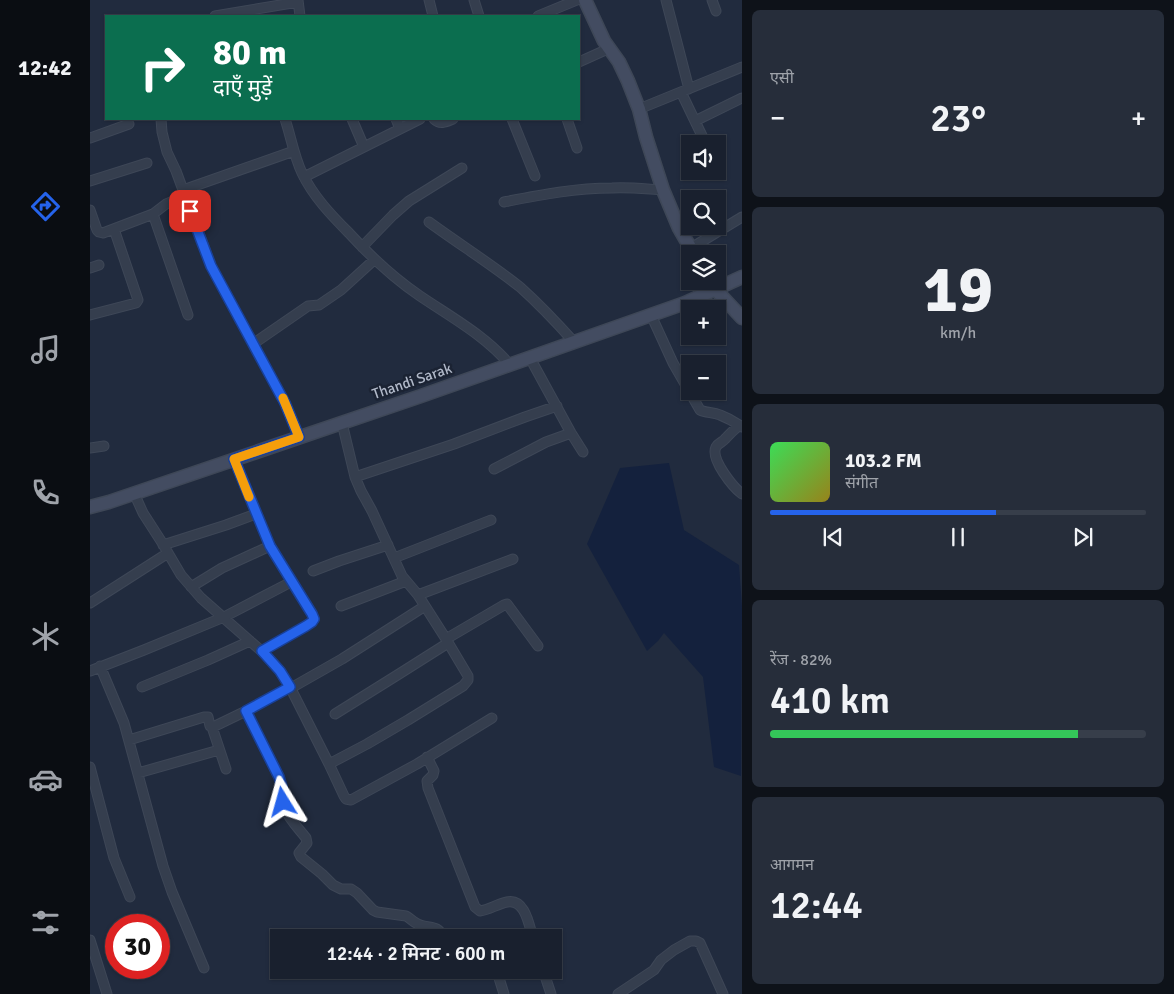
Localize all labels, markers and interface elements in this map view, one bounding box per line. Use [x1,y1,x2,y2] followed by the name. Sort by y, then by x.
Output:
[213,31,287,74] text: 80 m
[130,35,195,100] icon: right
[18,54,72,81] text: 12:42
[770,68,794,88] text: एसी
[213,74,272,101] text: दाएँ मुड़ें
[930,95,986,142] text: 23°
[770,101,785,135] text: −
[1131,101,1146,135] text: +
[681,135,726,400] map controls
[681,135,726,180] button: sound
[28,189,63,224] icon: directions
[169,190,211,232] pin
[681,190,726,235] button: search
[176,197,204,225] icon: arrive
[681,245,726,290] button: layers
[923,250,993,330] text: 19
[681,300,726,345] button: +
[940,323,976,343] text: km/h
[28,332,63,367] icon: music
[681,355,726,400] button: −
[370,359,455,403] street label: Thandi Sarak
[845,449,922,473] text: 103.2 FM
[845,473,878,493] text: संगीत
[28,475,63,510] icon: phone
[819,523,847,551] icon: previous
[944,523,972,551] icon: pause
[1069,523,1097,551] icon: next
[28,619,63,654] icon: climate
[770,650,832,670] text: रेंज · 82%
[770,677,890,724] text: 410 km
[28,762,63,797] icon: car
[256,775,308,827] position arrow
[770,855,814,875] text: आगमन
[770,882,863,929] text: 12:44
[28,905,63,940] icon: filters
[105,914,170,979] speed limit sign: 30
[327,942,505,966] text: 12:44 · 2 मिनट · 600 m

